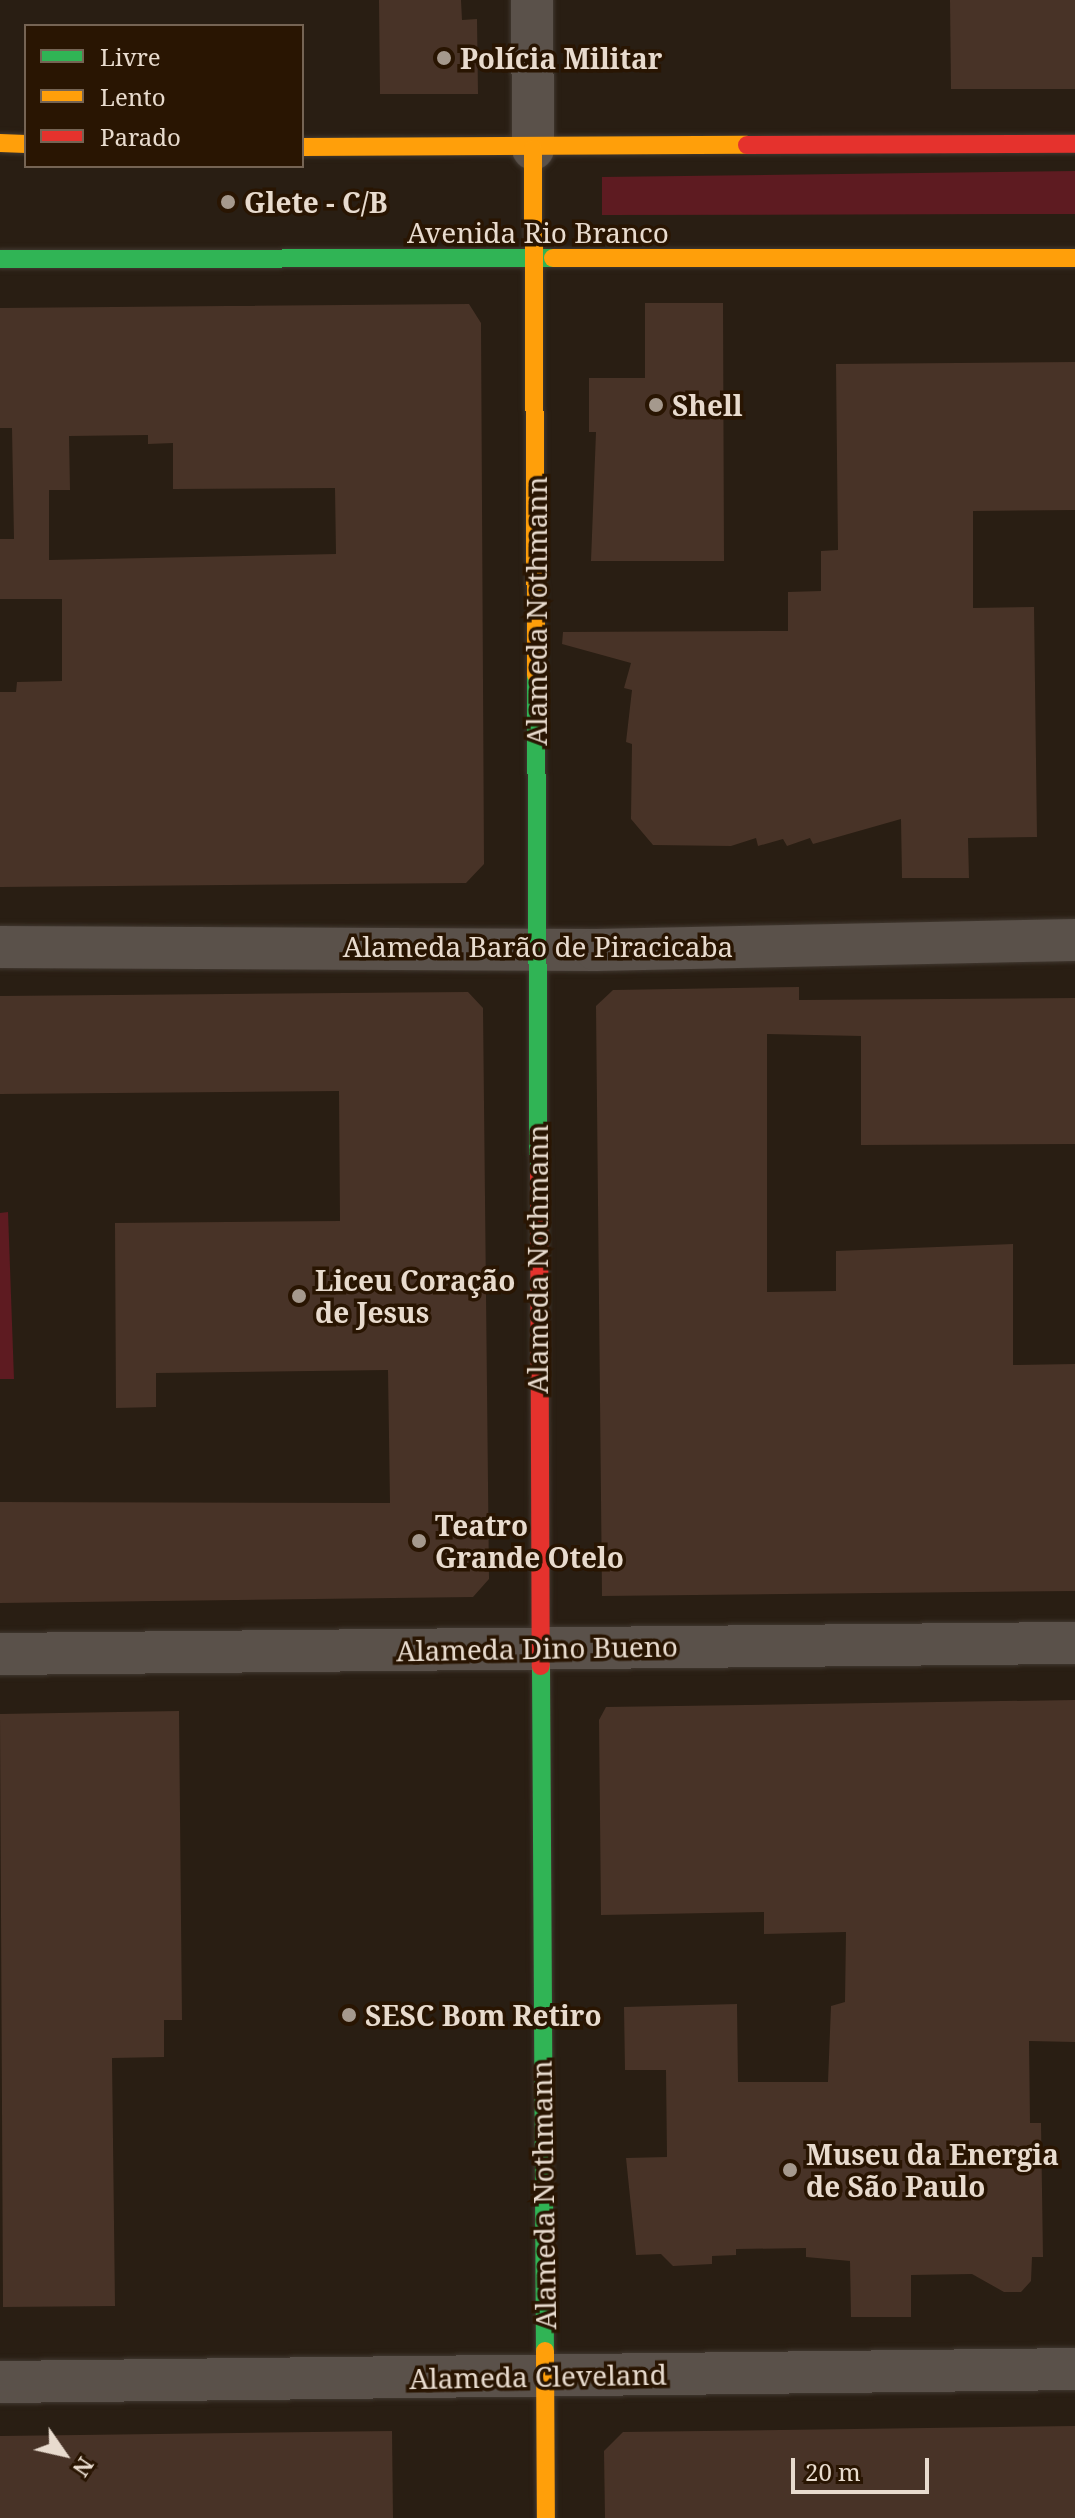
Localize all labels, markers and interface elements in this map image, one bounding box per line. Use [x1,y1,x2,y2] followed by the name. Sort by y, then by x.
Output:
[24,24,304,168] legend
[100,40,161,73] text: Livre
[460,41,662,75] place label: Polícia Militar
[435,49,453,67] marker: Polícia Militar
[100,80,166,113] text: Lento
[100,120,181,153] text: Parado
[244,185,388,219] place label: Glete - C/B
[219,193,237,211] marker: Glete - C/B
[407,215,669,249] street label: Avenida Rio Branco
[672,388,743,422] place label: Shell
[647,396,665,414] marker: Shell
[519,476,553,746] street label: Alameda Nothmann
[343,929,733,963] street label: Alameda Barão de Piracicaba
[520,1124,554,1394] street label: Alameda Nothmann
[315,1263,515,1329] place label: Liceu Coração de Jesus
[290,1287,308,1305] marker: Liceu Coração de Jesus
[435,1508,624,1574] place label: Teatro Grande Otelo
[410,1532,428,1550] marker: Teatro Grande Otelo
[396,1629,678,1667] street label: Alameda Dino Bueno
[365,1998,602,2032] place label: SESC Bom Retiro
[340,2006,358,2024] marker: SESC Bom Retiro
[524,2060,562,2330] street label: Alameda Nothmann
[806,2137,1059,2203] place label: Museu da Energia de São Paulo
[781,2161,799,2179] marker: Museu da Energia de São Paulo
[409,2357,667,2395] street label: Alameda Cleveland
[24,2414,104,2494] north arrow
[795,2442,933,2492] scale bar
[67,2452,101,2483] text: N
[805,2455,861,2488] text: 20 m

